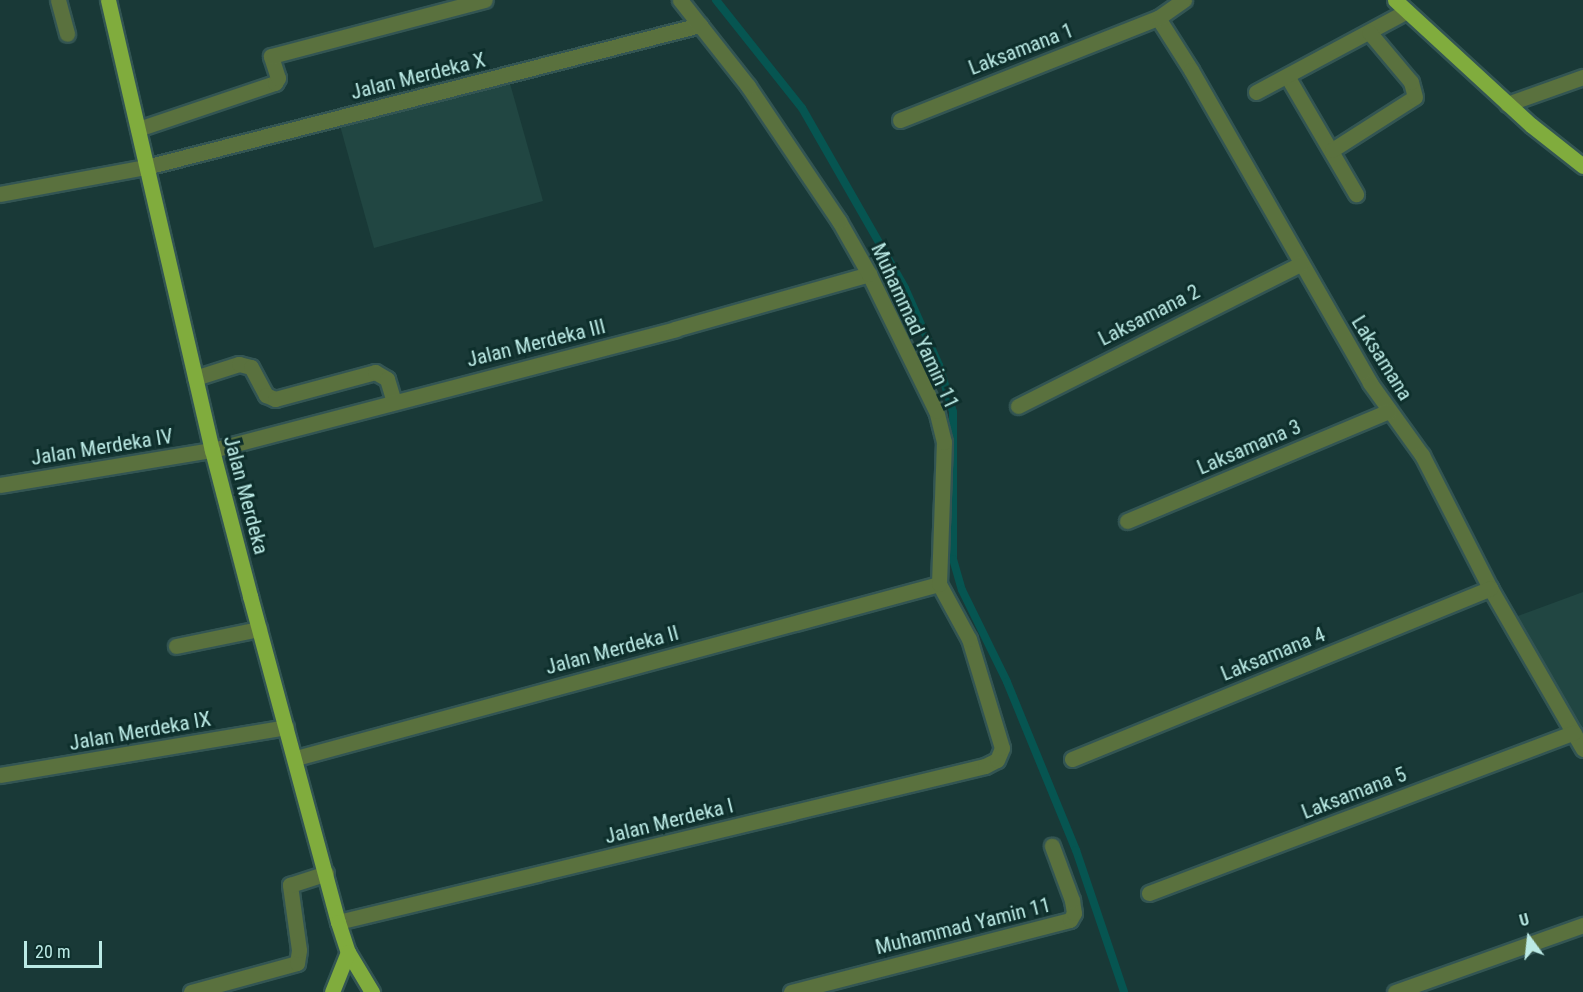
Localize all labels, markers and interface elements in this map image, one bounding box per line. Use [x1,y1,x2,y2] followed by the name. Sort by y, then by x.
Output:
[965,17,1077,81] street label: Laksamana 1
[348,47,488,105] street label: Jalan Merdeka X
[866,239,964,413] street label: Muhammad Yamin 11
[1094,279,1204,351] street label: Laksamana 2
[1346,311,1418,405] street label: Laksamana
[464,314,608,372] street label: Jalan Merdeka III
[1193,414,1305,480] street label: Laksamana 3
[29,423,175,471] street label: Jalan Merdeka IV
[218,433,274,557] street label: Jalan Merdeka
[543,620,681,680] street label: Jalan Merdeka II
[1217,622,1329,686] street label: Laksamana 4
[67,706,213,756] street label: Jalan Merdeka IX
[1298,761,1410,825] street label: Laksamana 5
[602,793,736,849] street label: Jalan Merdeka I
[873,892,1053,960] street label: Muhammad Yamin 11
[1499,908,1559,968] north arrow
[1517,910,1531,930] text: U
[27,929,105,967] scale bar
[35,941,70,962] text: 20 m

